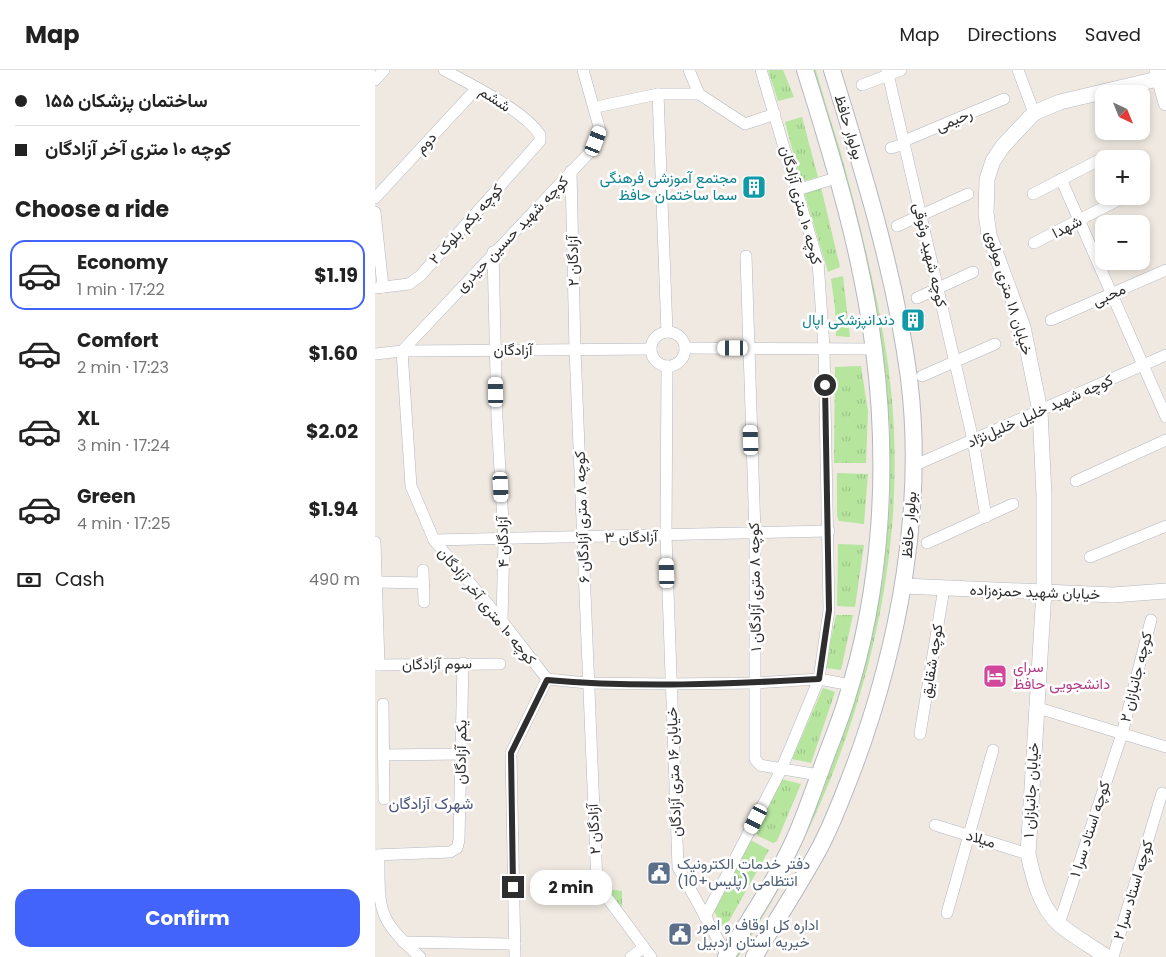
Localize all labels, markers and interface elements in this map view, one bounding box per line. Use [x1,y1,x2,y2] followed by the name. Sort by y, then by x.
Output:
[25,18,80,51] text: Map
[900,22,939,47] text: Map
[967,22,1057,47] text: Directions
[1085,22,1141,47] text: Saved
[475,81,515,117] street label: ششم
[1095,85,1150,140] north arrow
[1095,85,1150,270] map controls
[45,87,208,114] text: ساختمان پزشکان ۱۵۵
[830,92,869,162] street label: بولوار حافظ
[932,102,975,137] street label: رحیمی
[583,124,608,158] car
[410,127,441,158] street label: دوم
[45,135,231,162] text: کوچه ۱۰ متری آخر آزادگان
[775,143,828,267] street label: کوچه ۱۰ متری آزادگان
[1095,150,1150,205] button: +
[600,167,737,205] place label: مجتمع آموزشی فرهنگی سما ساختمان حافظ
[450,171,573,297] street label: کوچه شهید حسین حیدری
[741,174,767,200] building icon: مجتمع آموزشی فرهنگی سما ساختمان حافظ
[424,179,508,269] street label: کوچه یکم بلوک ۲
[15,194,169,225] text: Choose a ride
[908,201,953,309] street label: کوچه شهید وثوقی
[1048,210,1085,243] street label: شهدا
[1095,215,1150,270] button: −
[981,228,1038,358] street label: خیابان ۱۸ متری مولوی
[562,234,583,287] street label: آزادگان ۲
[77,249,168,276] text: Economy
[17,253,62,298] icon: car
[314,262,358,289] text: $1.19
[77,278,165,301] text: 1 min · 17:22
[1089,278,1129,311] street label: محبی
[900,307,926,333] building icon: دندانپزشکی اپال
[802,309,895,330] place label: دندانپزشکی اپال
[77,327,159,354] text: Comfort
[17,331,62,376] icon: car
[494,339,534,360] street label: آزادگان
[309,340,358,367] text: $1.60
[718,341,748,356] car
[77,356,169,379] text: 2 min · 17:23
[964,369,1116,452] street label: کوچه شهید خلیل خلیل‌نژاد
[814,374,836,396] route start
[488,377,503,407] car
[77,405,100,432] text: XL
[17,409,62,454] icon: car
[306,418,358,445] text: $2.02
[742,425,759,455] car
[77,434,170,457] text: 3 min · 17:24
[569,450,594,583] street label: کوچه ۸ متری آزادگان ۶
[492,472,509,502] car
[77,483,136,510] text: Green
[17,487,62,532] icon: car
[896,491,921,559] street label: بولوار حافظ
[308,496,358,523] text: $1.94
[77,512,170,535] text: 4 min · 17:25
[492,515,513,568] street label: آزادگان ۴
[743,522,766,652] street label: کوچه ۸ متری آزادگان ۱
[604,526,659,547] street label: آزادگان ۳
[433,542,542,669] street label: کوچه ۱۰ متری آخر آزادگان
[658,558,675,588] car
[15,566,43,594] icon: cash
[55,566,105,593] text: Cash
[309,568,360,591] text: 490 m
[969,579,1101,604] street label: خیابان شهید حمزه‌زاده
[915,622,948,699] street label: کوچه شقایق
[1114,629,1157,724] street label: کوچه جانبازان ۲
[402,652,472,675] street label: سوم آزادگان
[1013,656,1110,694] place label: سرای دانشجویی حافظ
[982,663,1008,689] hotel icon: سرای دانشجویی حافظ
[661,707,686,837] street label: خیابان ۱۶ متری آزادگان
[449,719,472,785] street label: یکم آزادگان
[1018,742,1043,838] street label: خیابان جانبازان ۱
[1064,778,1115,880] street label: کوچه استاد سرا ۱
[389,792,473,815] district label: شهرک آزادگان
[582,802,605,855] street label: آزادگان ۲
[742,802,769,836] car
[964,824,998,853] street label: میلاد
[1107,837,1158,942] street label: کوچه استاد سرا ۲
[677,853,810,891] place label: دفتر خدمات الکترونیک انتظامی (پلیس+10)
[646,860,672,886] public building icon: دفتر خدمات الکترونیک انتظامی (پلیس+10)
[531,870,613,904] callout: 2 min
[502,876,524,898] route end
[549,876,593,899] text: 2 min
[15,889,360,947] button: Confirm
[696,914,819,952] place label: اداره کل اوقاف و امور خیریه استان اردبیل
[667,921,693,947] public building icon: اداره کل اوقاف و امور خیریه استان اردبیل

